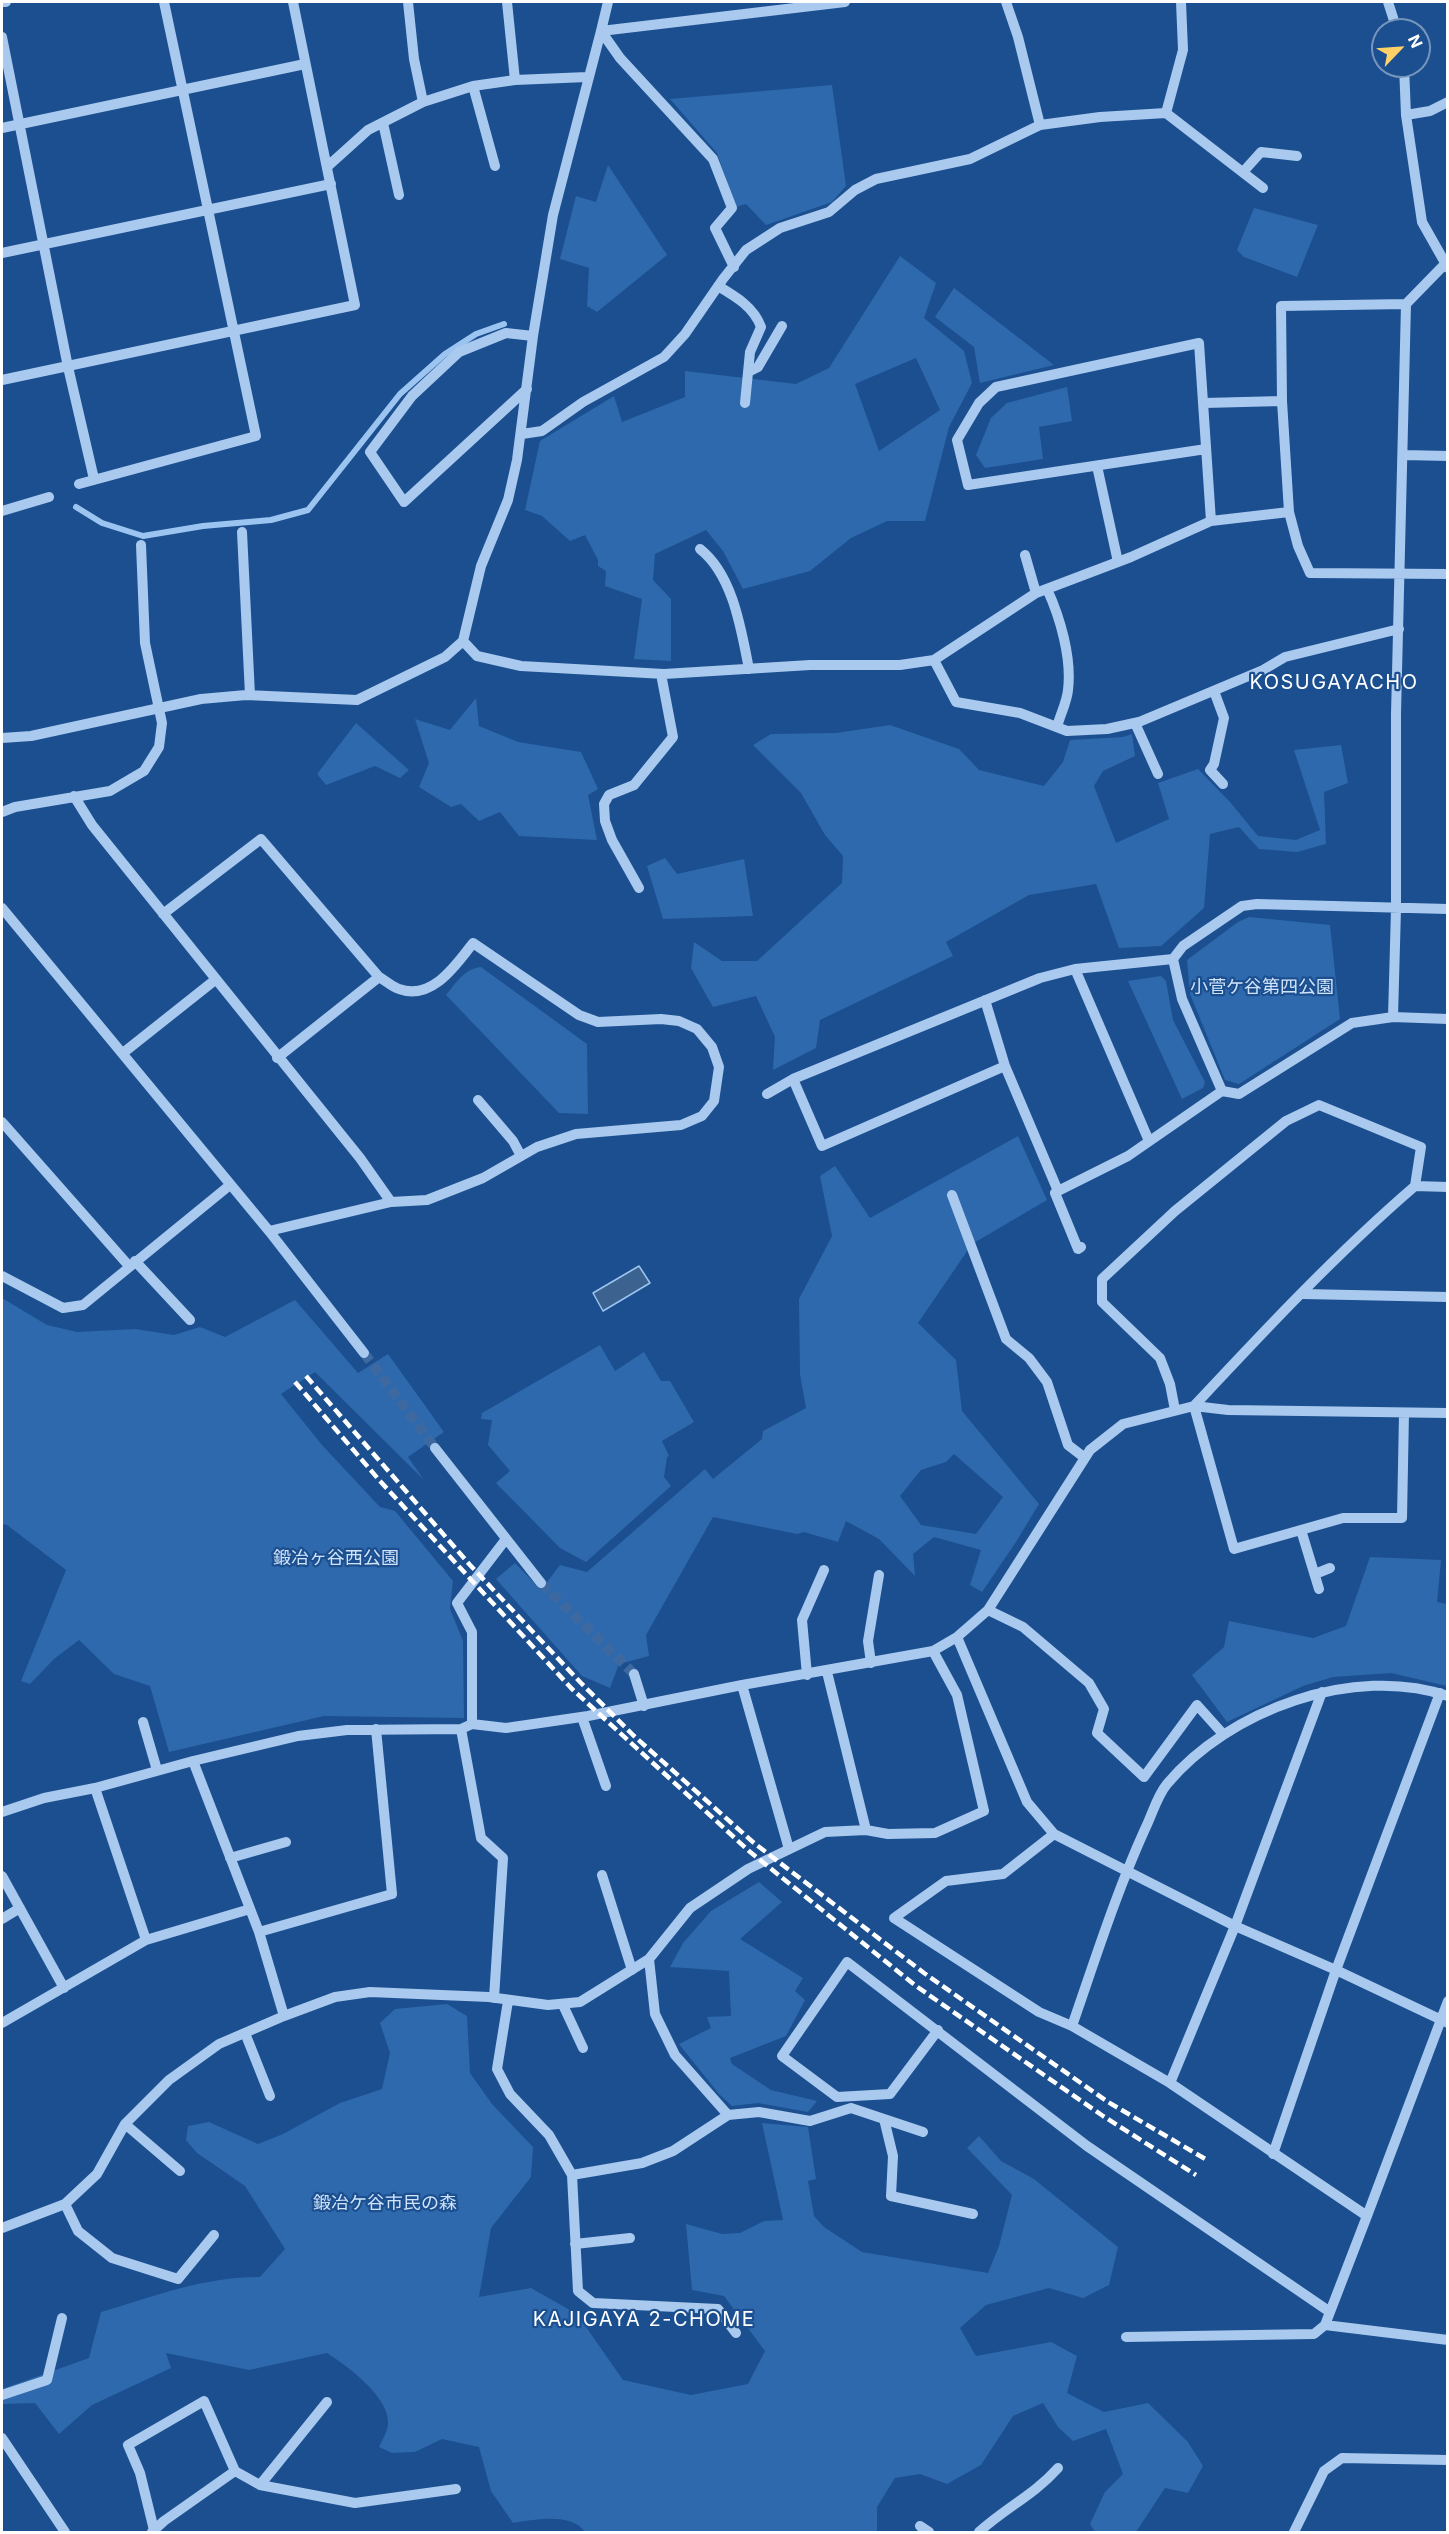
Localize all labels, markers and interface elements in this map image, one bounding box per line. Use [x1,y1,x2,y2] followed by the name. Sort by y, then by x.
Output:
[1371,18,1431,78] north arrow
[1404,31,1427,51] text: N
[1249,671,1419,695] district label: KOSUGAYACHO
[1190,977,1334,999] park label: 小菅ケ谷第四公園
[273,1548,399,1570] park label: 鍛冶ヶ谷西公園
[313,2193,457,2215] park label: 鍛冶ケ谷市民の森
[533,2308,755,2332] district label: KAJIGAYA 2-CHOME

